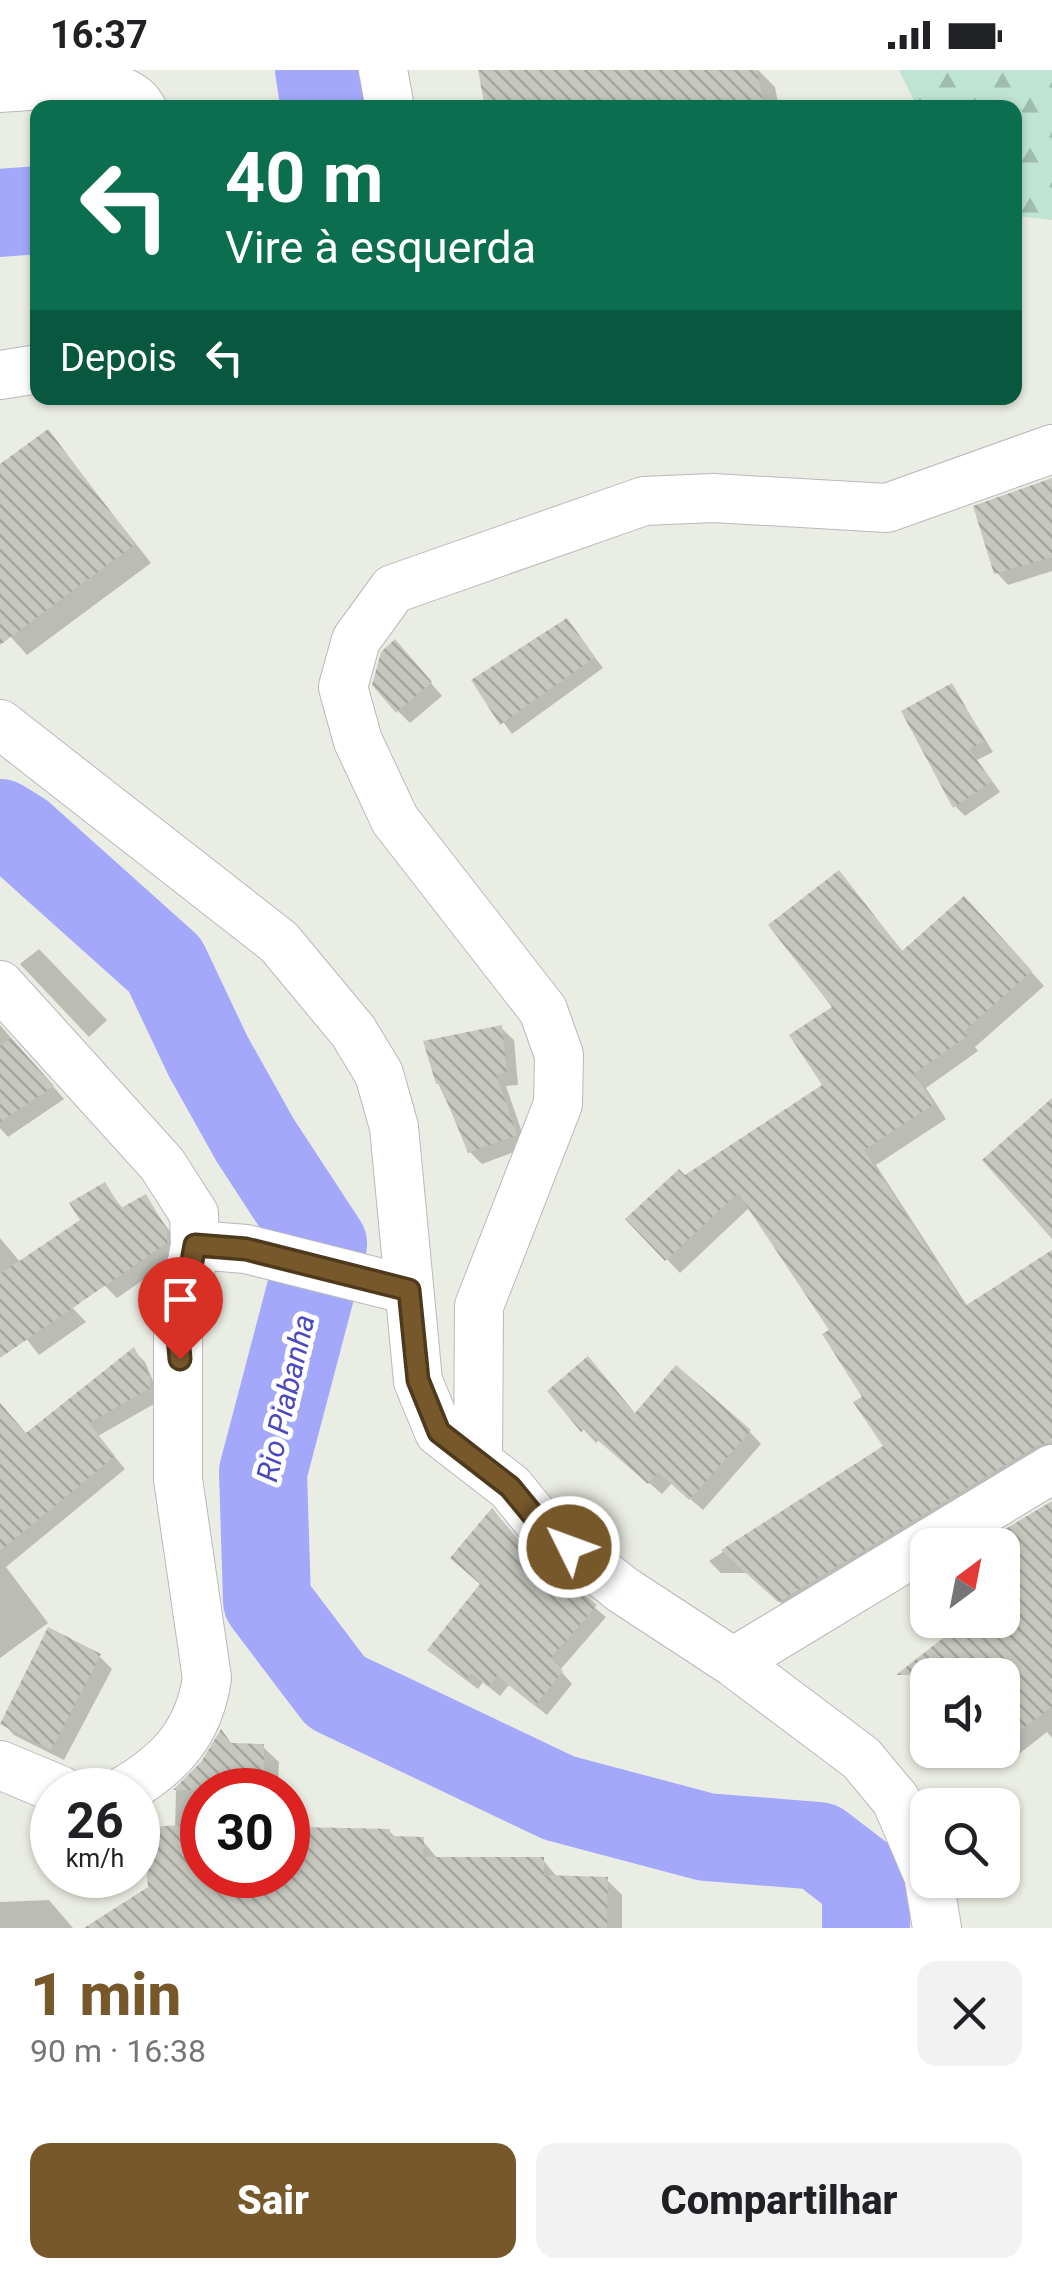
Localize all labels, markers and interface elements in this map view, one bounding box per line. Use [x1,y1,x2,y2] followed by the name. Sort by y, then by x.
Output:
[50,13,148,57] text: 16:37
[225,137,383,219] text: 40 m
[60,140,190,270] icon: left
[225,221,536,274] text: Vire à esquerda
[197,330,252,385] icon: left
[60,336,177,380] text: Depois
[138,1257,223,1360] pin
[153,1272,208,1327] icon: arrive
[249,1311,322,1485] water label: Rio Piabanha
[517,1495,621,1599] position arrow
[910,1528,1020,1638] north arrow
[910,1528,1020,1898] map controls
[910,1658,1020,1768] button: sound
[180,1768,310,1898] speed limit sign: 30
[910,1788,1020,1898] button: search
[66,1792,124,1850] text: 26
[66,1844,124,1873] text: km/h
[30,1959,181,2030] text: 1 min
[917,1961,1022,2066] button: close
[30,2032,206,2070] text: 90 m · 16:38
[30,2143,516,2258] button: Sair
[536,2143,1022,2258] button: Compartilhar

